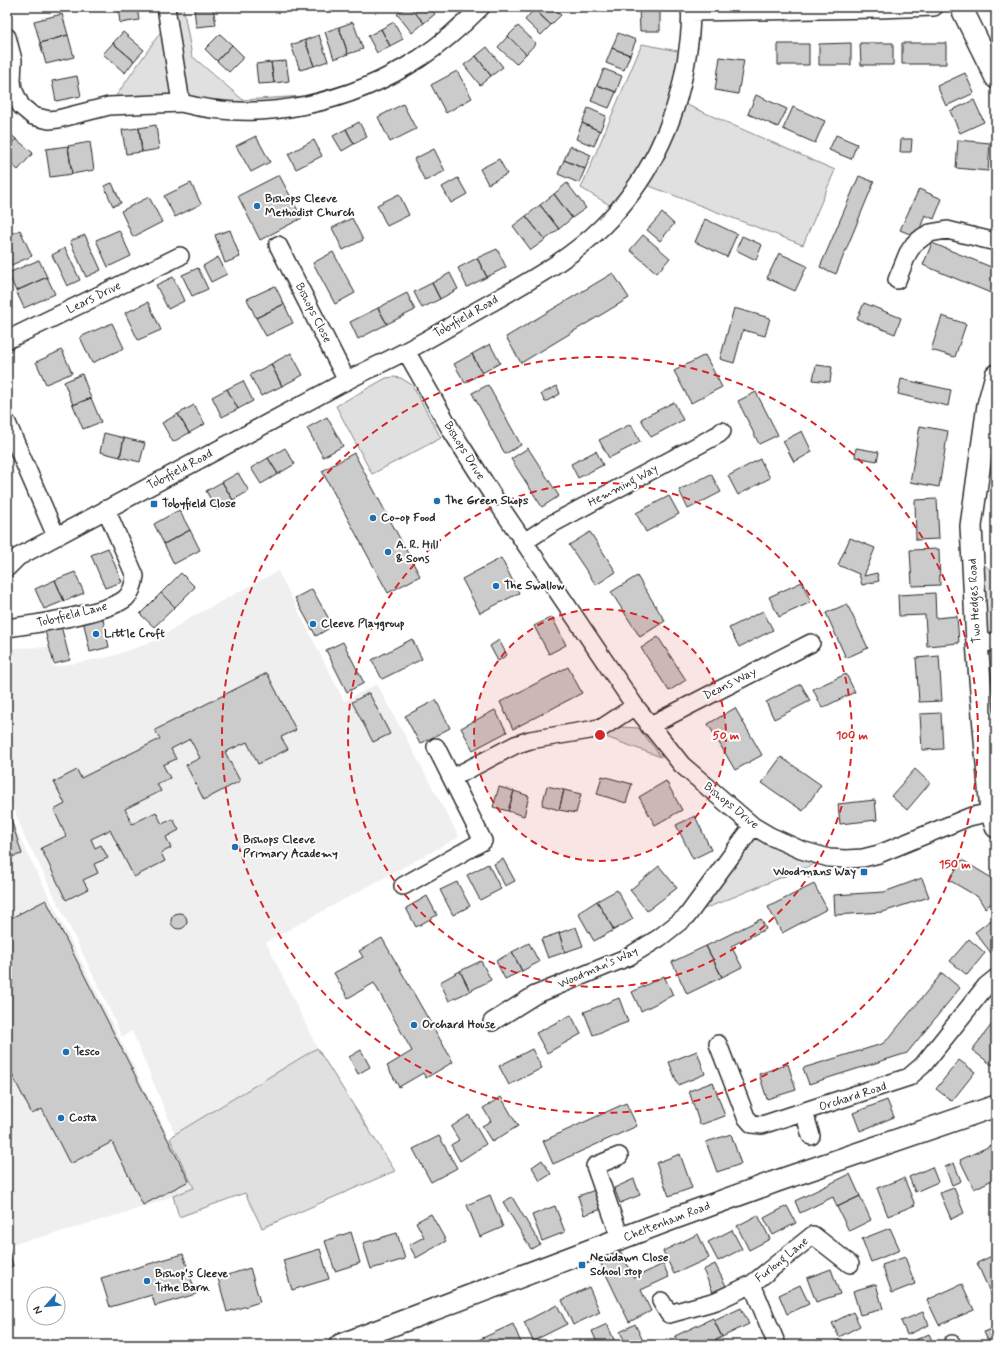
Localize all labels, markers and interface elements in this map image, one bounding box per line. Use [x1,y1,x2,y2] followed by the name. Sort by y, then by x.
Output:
[265,191,355,221] place label: Bishops Cleeve Methodist Church
[252,201,262,211] marker: Bishops Cleeve Methodist Church
[64,278,124,318] street label: Lears Drive
[291,280,335,346] street label: Bishops Close
[431,292,501,342] street label: Tobyfield Road
[440,419,488,483] street label: Bishops Drive
[144,446,216,494] street label: Tobyfield Road
[585,461,661,512] street label: Hemming Way
[445,493,529,509] place label: The Green Shops
[162,496,236,512] place label: Tobyfield Close
[432,496,442,506] marker: The Green Shops
[149,499,159,509] marker: Tobyfield Close
[381,510,435,526] place label: Co-op Food
[368,513,378,523] marker: Co-op Food
[396,537,439,567] place label: A. R. Hill & Sons
[383,547,393,557] marker: A. R. Hill & Sons
[965,558,986,644] street label: Two Hedges Road
[504,578,565,594] place label: The Swallow
[491,581,501,591] marker: The Swallow
[35,599,109,631] street label: Tobyfield Lane
[321,616,405,632] place label: Cleeve Playgroup
[308,619,318,629] marker: Cleeve Playgroup
[104,626,165,642] place label: Little Croft
[91,629,101,639] marker: Little Croft
[701,664,759,704] street label: Deans Way
[593,728,607,742] centre of rings
[713,728,740,744] text: 50 m
[836,728,869,744] text: 100 m
[700,779,762,833] street label: Bishops Drive
[243,832,338,862] place label: Bishops Cleeve Primary Academy
[230,842,240,852] marker: Bishops Cleeve Primary Academy
[939,857,971,873] text: 150 m
[772,864,856,880] place label: Woodmans Way
[859,867,869,877] marker: Woodmans Way
[556,943,640,993] street label: Woodman's Way
[422,1017,496,1033] place label: Orchard House
[409,1020,419,1030] marker: Orchard House
[74,1044,100,1060] place label: Tesco
[61,1047,71,1057] marker: Tesco
[817,1079,889,1115] street label: Orchard Road
[69,1110,97,1126] place label: Costa
[56,1113,66,1123] marker: Costa
[621,1198,713,1246] street label: Cheltenham Road
[752,1234,813,1287] street label: Furlong Lane
[590,1250,669,1280] place label: Newdawn Close School stop
[577,1260,587,1270] marker: Newdawn Close School stop
[155,1266,228,1296] place label: Bishop's Cleeve Tithe Barn
[142,1276,152,1286] marker: Bishop's Cleeve Tithe Barn
[26,1286,66,1326] north arrow
[30,1304,46,1317] text: N

